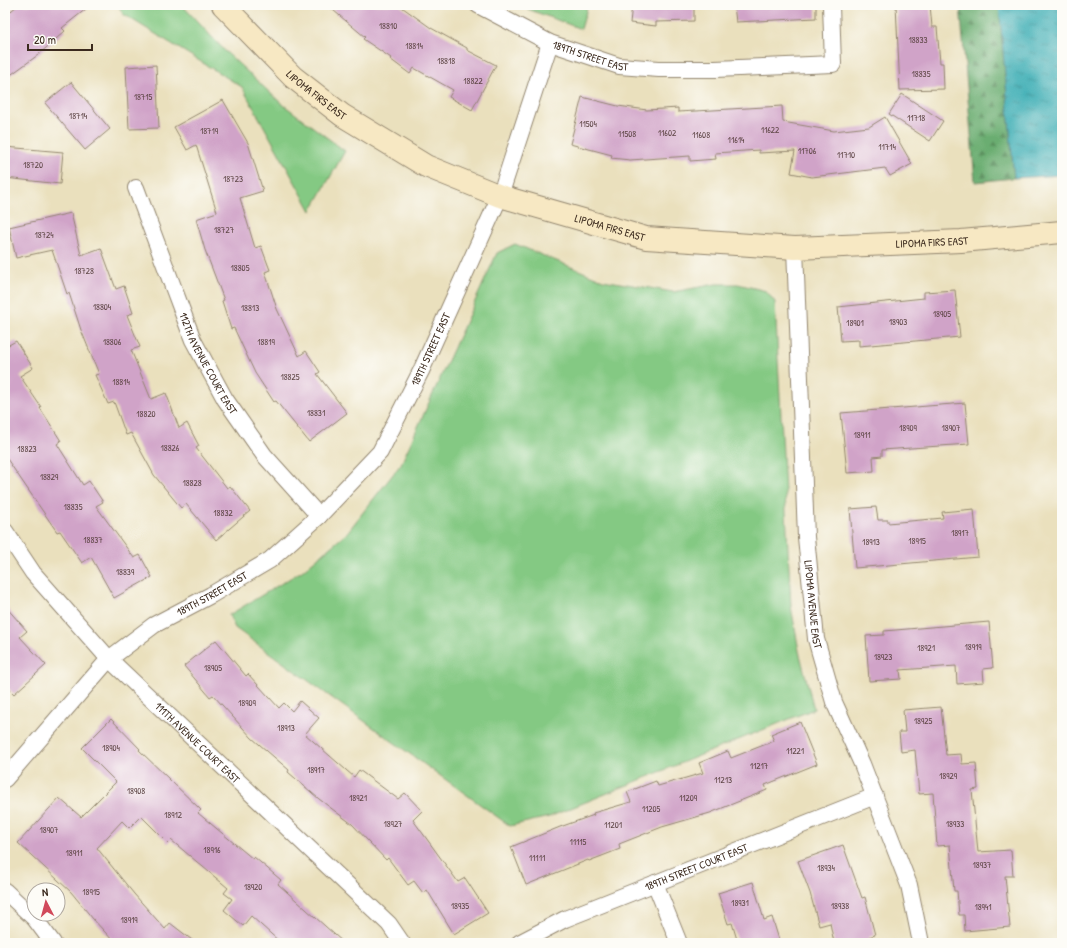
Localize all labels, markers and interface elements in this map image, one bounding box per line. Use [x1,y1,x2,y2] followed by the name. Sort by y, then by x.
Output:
[379,20,397,32] house number: 18810
[28,26,92,52] scale bar
[34,31,56,48] text: 20 m
[908,34,928,46] house number: 18833
[551,37,630,74] street label: 189TH STREET EAST
[405,40,423,52] house number: 18814
[437,55,455,67] house number: 18818
[283,67,350,123] street label: LIPOMA FIRS EAST
[912,68,931,80] house number: 18835
[463,75,484,87] house number: 18822
[134,91,153,103] house number: 18715
[69,110,88,122] house number: 18714
[907,112,925,124] house number: 11718
[579,118,597,130] house number: 11504
[761,124,780,136] house number: 11622
[200,125,219,137] house number: 18719
[658,127,677,139] house number: 11602
[618,128,636,140] house number: 11508
[692,129,710,141] house number: 11608
[728,134,745,146] house number: 11614
[878,141,896,153] house number: 11714
[798,145,817,157] house number: 11706
[837,149,855,161] house number: 11710
[23,159,43,171] house number: 18720
[223,173,243,185] house number: 18723
[573,211,648,245] street label: LIPOMA FIRS EAST
[214,224,235,236] house number: 18727
[34,229,54,241] house number: 18724
[896,233,970,251] street label: LIPOMA FIRS EAST
[231,262,250,274] house number: 18805
[74,265,94,277] house number: 18728
[93,301,112,313] house number: 18804
[241,302,259,314] house number: 18813
[933,308,951,320] house number: 18905
[176,310,241,418] street label: 112TH AVENUE COURT EAST
[408,310,454,388] street label: 189TH STREET EAST
[889,316,907,328] house number: 18903
[846,317,864,329] house number: 18901
[103,336,122,348] house number: 18806
[257,336,276,348] house number: 18819
[280,371,300,383] house number: 18825
[112,376,130,388] house number: 18814
[307,407,325,419] house number: 18831
[136,408,156,420] house number: 18820
[899,422,918,434] house number: 18909
[942,422,961,434] house number: 18907
[853,429,871,441] house number: 18911
[161,442,180,454] house number: 18826
[17,443,37,455] house number: 18823
[40,471,59,483] house number: 18829
[182,477,202,489] house number: 18828
[64,501,83,513] house number: 18835
[213,507,233,519] house number: 18832
[951,527,970,539] house number: 18917
[83,534,103,546] house number: 18837
[908,535,926,547] house number: 18915
[862,536,880,548] house number: 18913
[801,560,826,651] street label: LIPOMA AVENUE EAST
[116,566,135,578] house number: 18839
[174,568,250,619] street label: 189TH STREET EAST
[964,641,982,653] house number: 18919
[917,642,935,654] house number: 18921
[874,651,892,663] house number: 18923
[204,662,222,674] house number: 18905
[238,697,257,709] house number: 18909
[152,699,244,787] street label: 111TH AVENUE COURT EAST
[914,715,932,727] house number: 18925
[277,722,295,734] house number: 18913
[102,742,121,754] house number: 18904
[786,745,804,757] house number: 11221
[750,760,769,772] house number: 11217
[307,764,326,776] house number: 18917
[939,770,958,782] house number: 18929
[714,774,732,786] house number: 11213
[127,785,145,797] house number: 18908
[349,792,367,804] house number: 18921
[679,792,698,804] house number: 11209
[642,803,660,815] house number: 11205
[164,809,183,821] house number: 18912
[383,818,403,830] house number: 18927
[946,818,964,830] house number: 18933
[604,819,622,831] house number: 11201
[40,824,59,836] house number: 18907
[570,836,587,848] house number: 11115
[643,840,751,894] street label: 189TH STREET COURT EAST
[203,844,221,856] house number: 18916
[65,847,83,859] house number: 18911
[529,852,545,864] house number: 11111
[973,859,992,871] house number: 18937
[817,862,836,874] house number: 18934
[244,881,262,893] house number: 18920
[26,882,66,922] north arrow
[41,885,49,899] text: N
[82,886,100,898] house number: 18915
[731,897,749,909] house number: 18931
[451,900,469,912] house number: 18935
[831,900,849,912] house number: 18938
[974,901,992,913] house number: 18941
[120,914,138,926] house number: 18919

